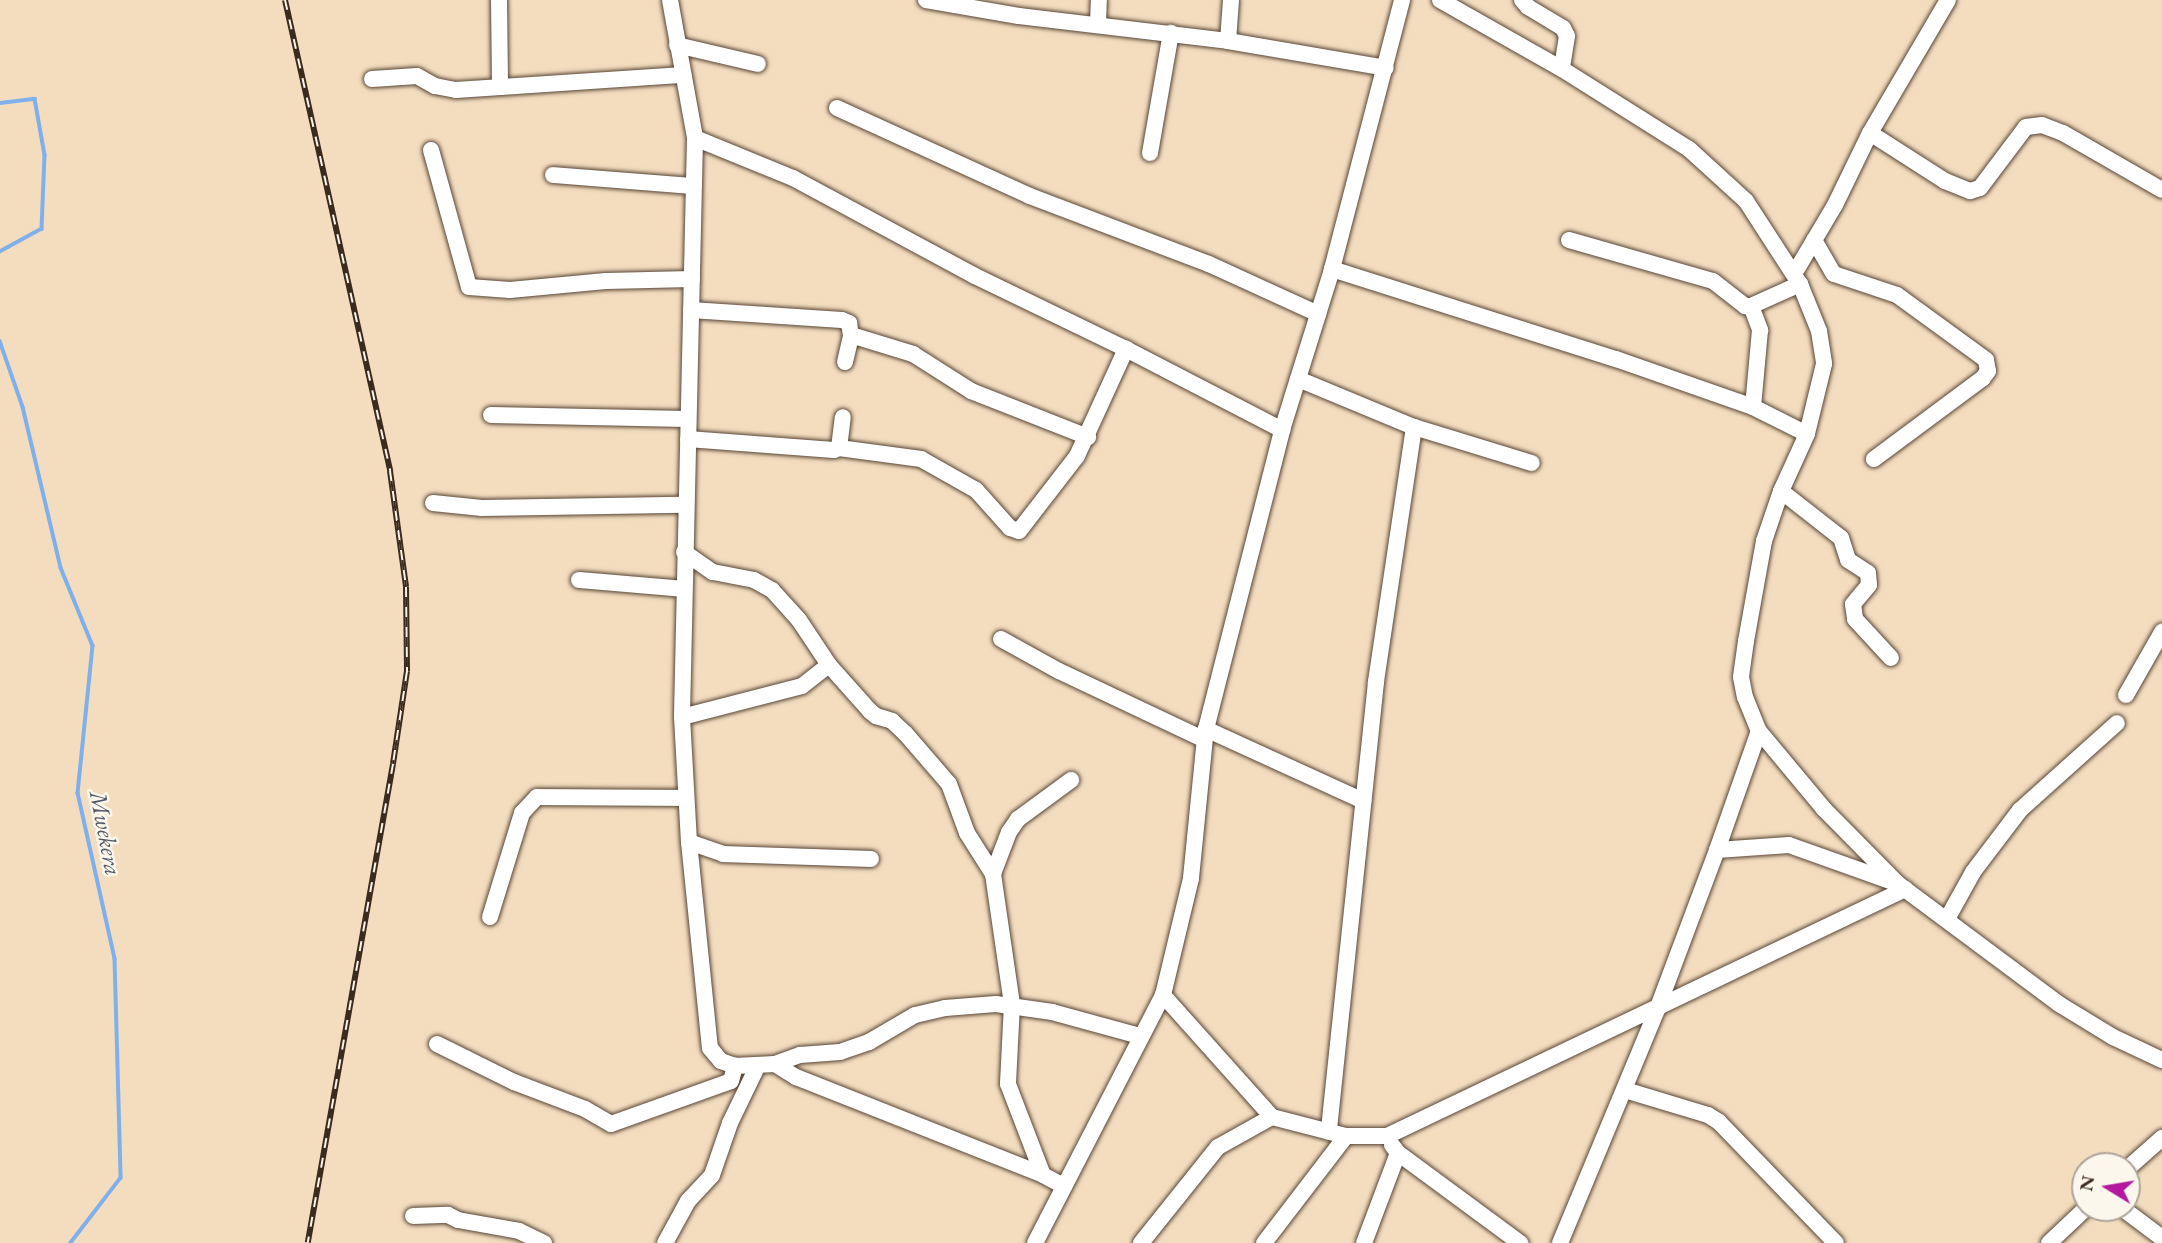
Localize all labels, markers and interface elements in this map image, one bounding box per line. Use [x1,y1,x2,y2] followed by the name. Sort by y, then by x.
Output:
[84,788,128,878] water label: Mwekera
[2071,1152,2141,1222] north arrow
[2073,1173,2101,1193] text: N

